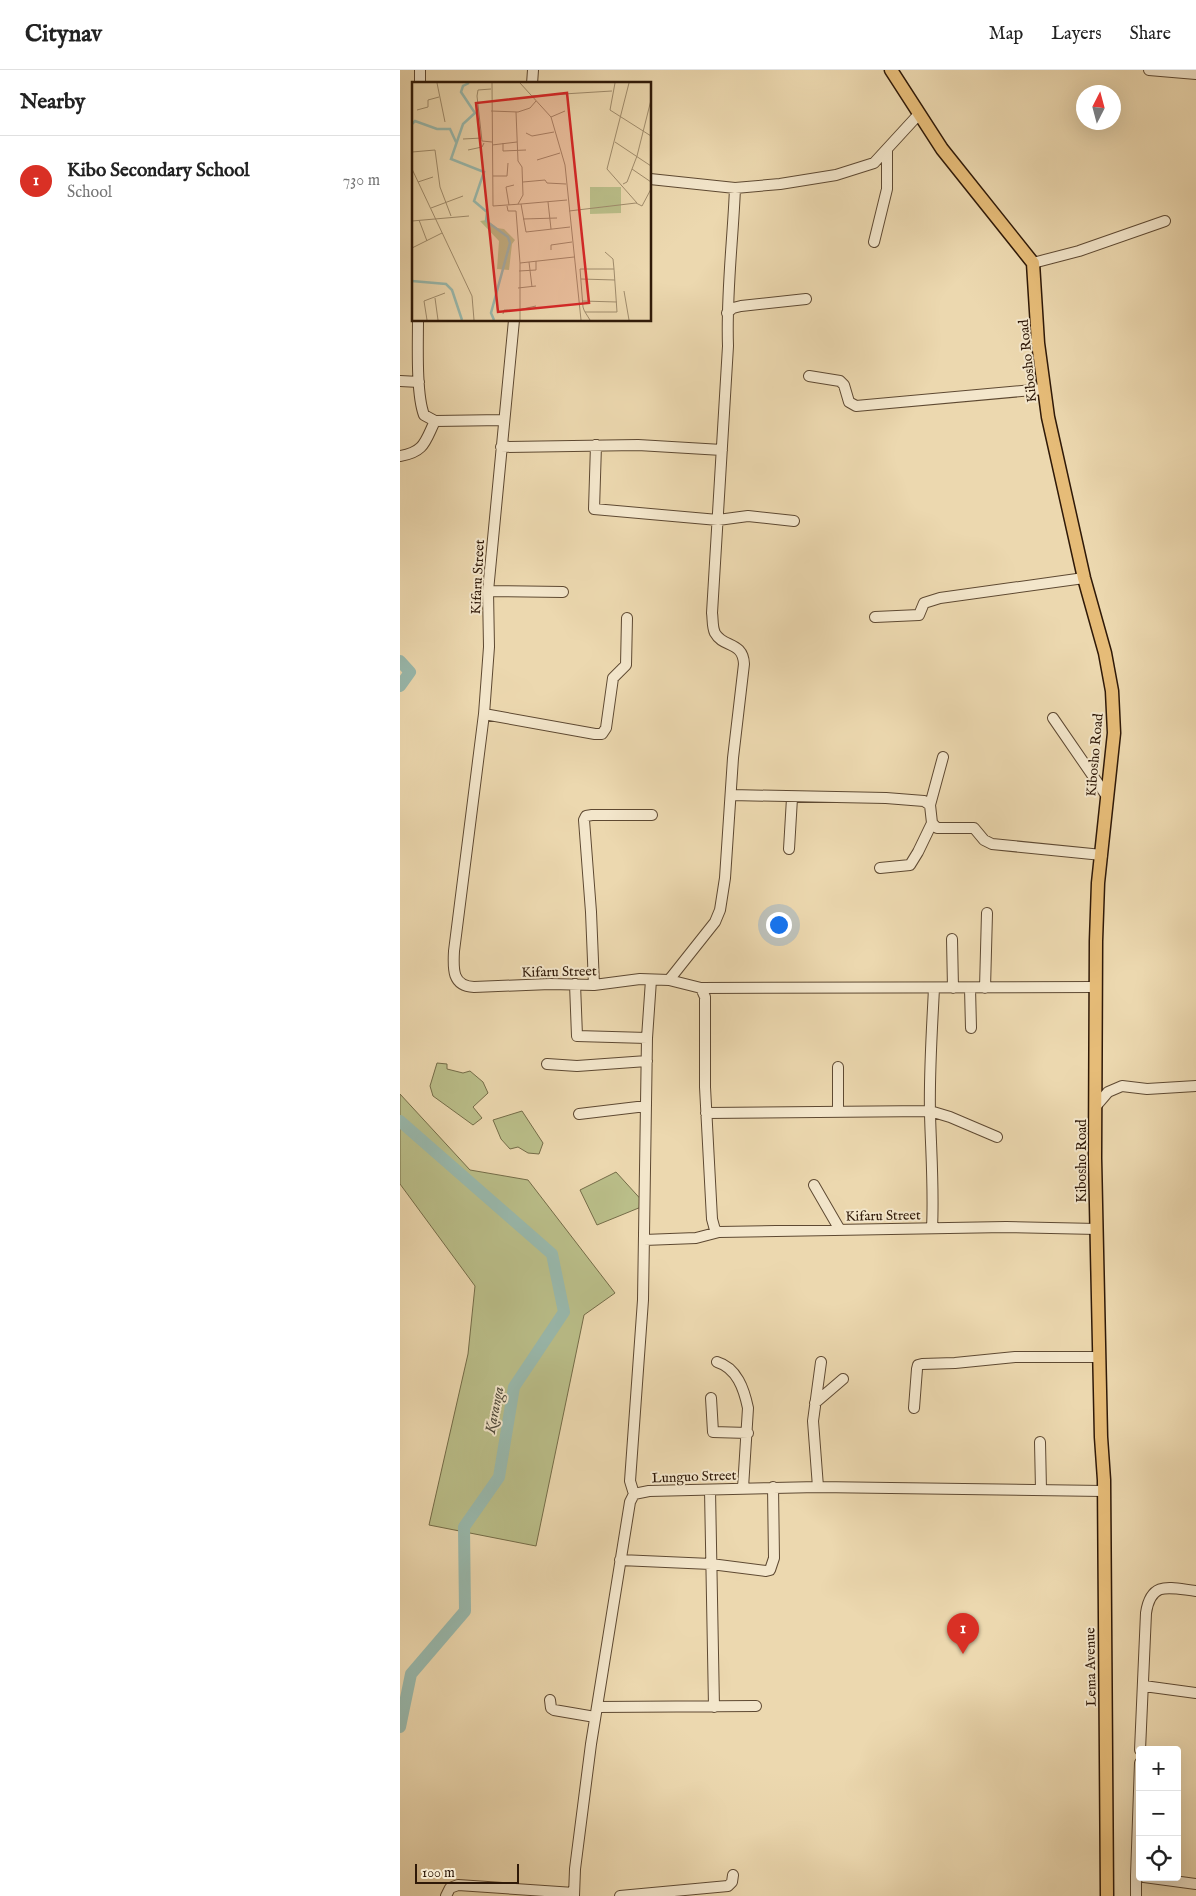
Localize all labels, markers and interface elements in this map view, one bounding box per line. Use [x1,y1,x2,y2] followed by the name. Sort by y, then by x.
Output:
[25,19,102,50] text: Citynav
[989,23,1023,46] text: Map
[1051,23,1102,46] text: Layers
[1130,23,1171,46] text: Share
[412,82,651,321] inset map
[1076,85,1121,130] north arrow
[20,89,85,116] text: Nearby
[67,159,250,183] text: Kibo Secondary School
[33,171,39,191] text: 1
[343,171,380,191] text: 730 m
[67,183,112,203] text: School
[1015,318,1041,403] street label: Kibosho Road
[467,539,489,615] street label: Kifaru Street
[1082,712,1108,797] street label: Kibosho Road
[766,912,792,938] your location
[521,962,597,982] street label: Kifaru Street
[1073,1119,1091,1203] street label: Kibosho Road
[845,1206,921,1226] street label: Kifaru Street
[480,1385,509,1436] water label: Karanga
[651,1467,737,1487] street label: Lunguo Street
[947,1613,979,1654] pin: 1
[1081,1627,1101,1707] street label: Lema Avenue
[1136,1746,1181,1881] map controls
[1136,1746,1181,1791] button: +
[1136,1791,1181,1836] button: −
[1136,1836,1181,1881] button: locate
[415,1861,519,1884] scale bar
[422,1864,455,1882] text: 100 m

